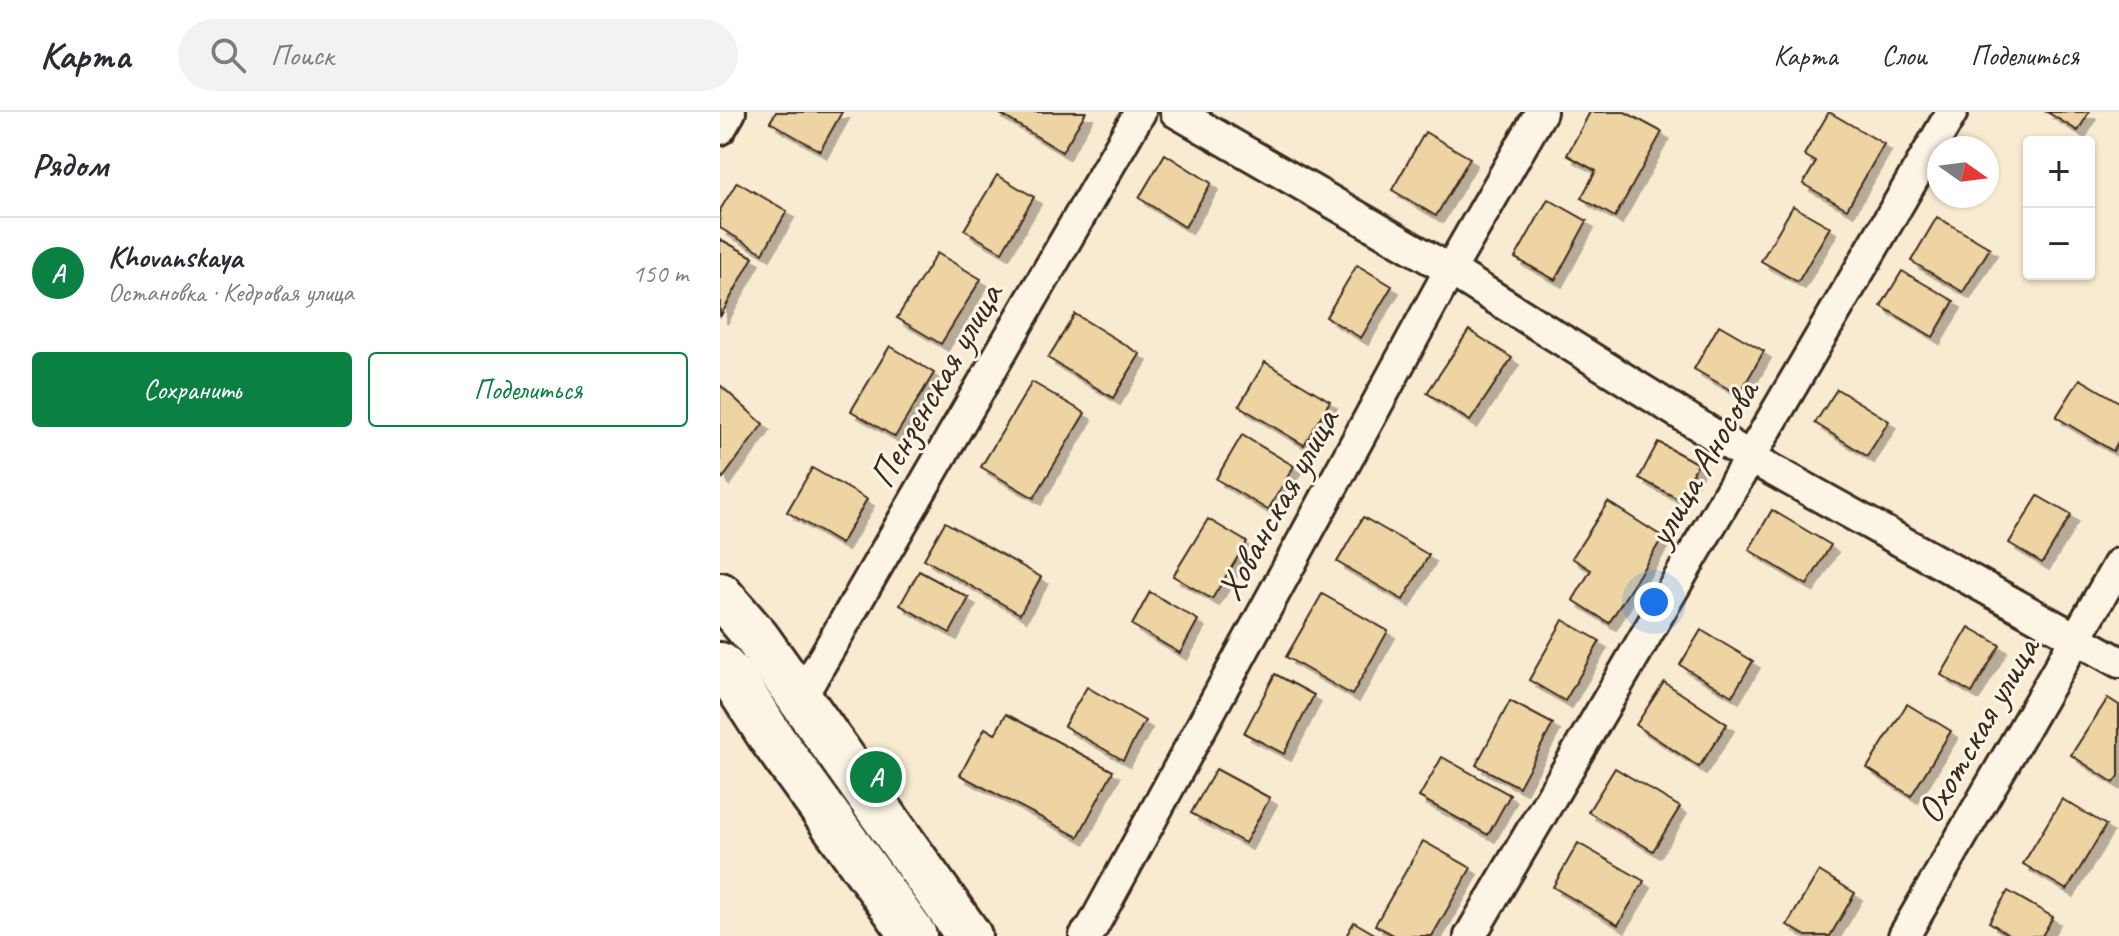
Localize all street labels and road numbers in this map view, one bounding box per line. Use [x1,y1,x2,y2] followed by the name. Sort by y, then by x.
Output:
[858,273,1014,496] street label: Пензенская улица
[1635,369,1770,556] street label: улица Аносова
[1206,398,1350,608] street label: Хованская улица
[1905,626,2051,832] street label: Охотская улица

